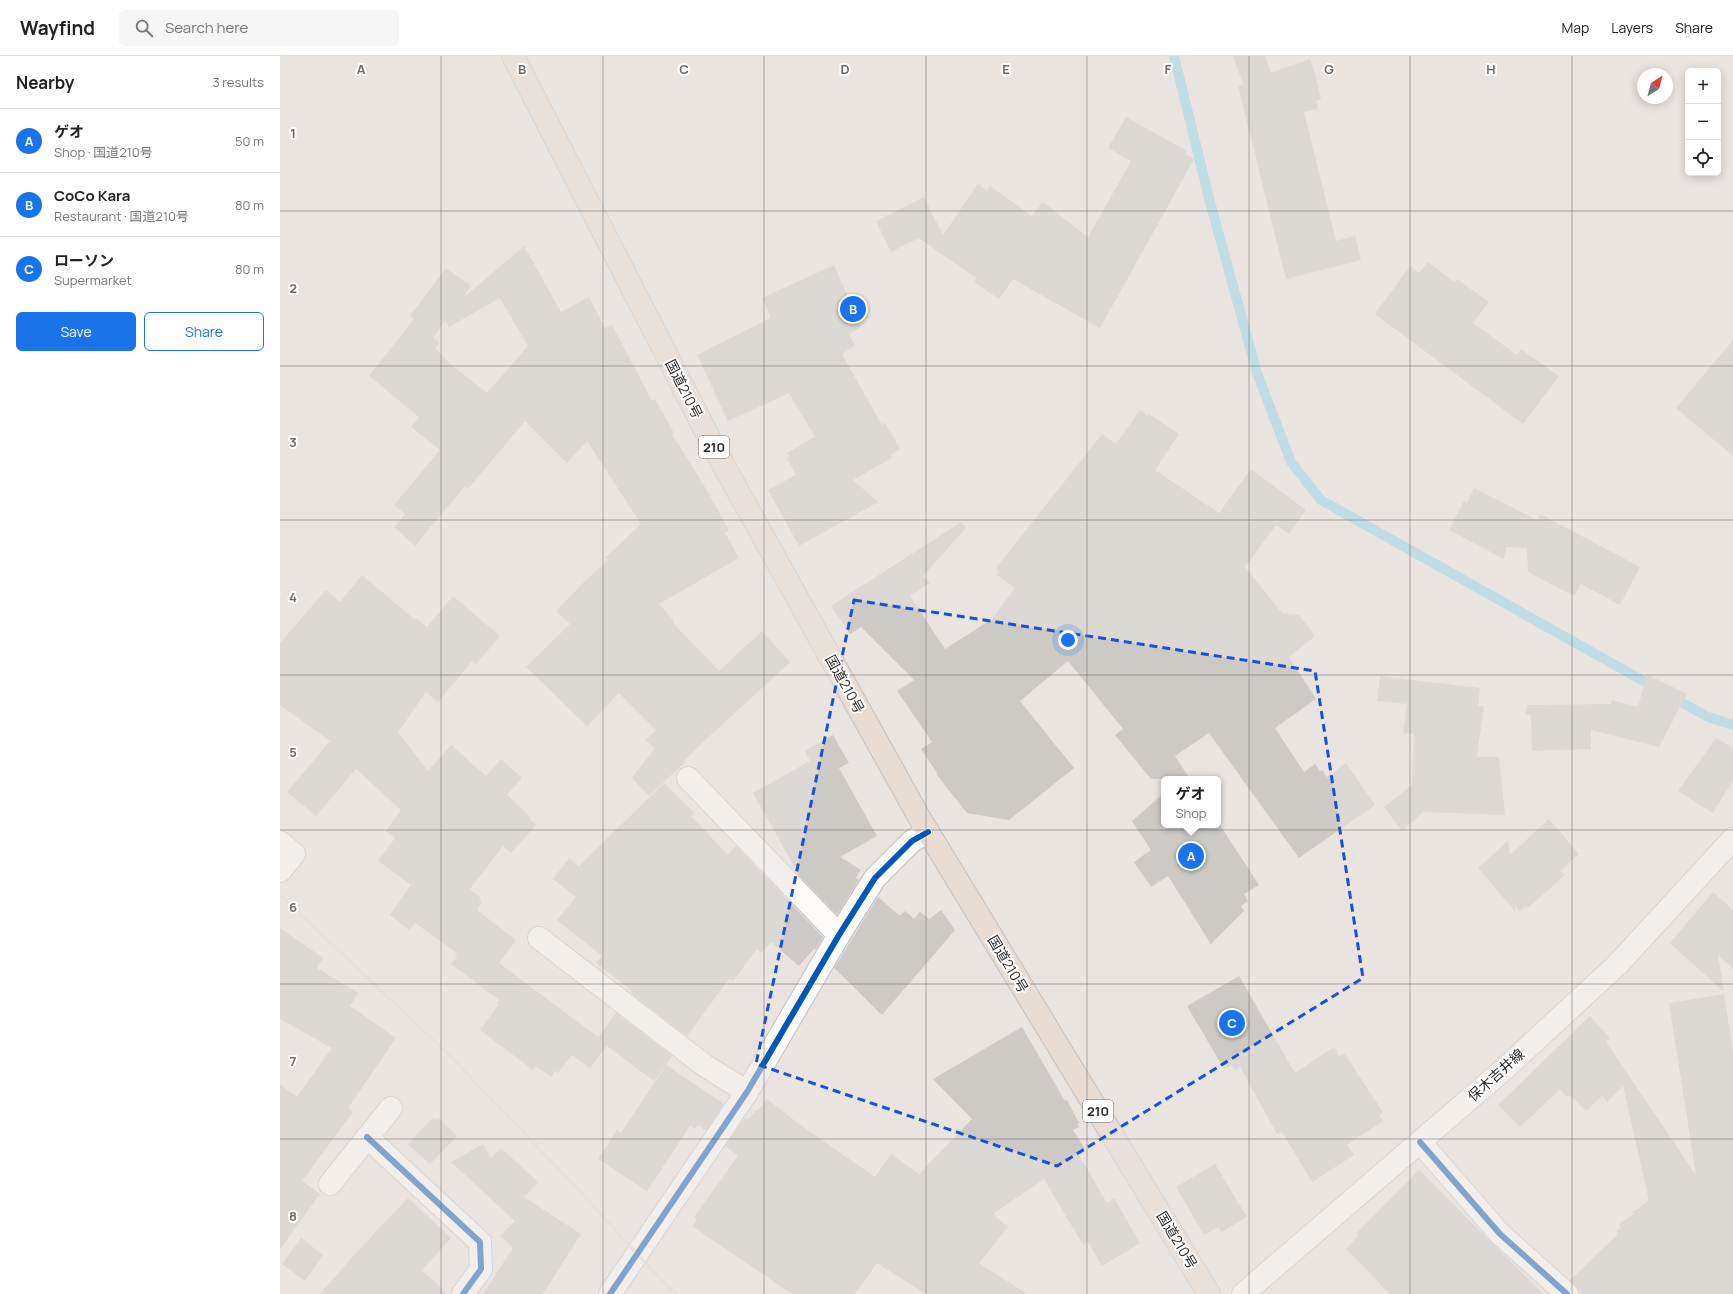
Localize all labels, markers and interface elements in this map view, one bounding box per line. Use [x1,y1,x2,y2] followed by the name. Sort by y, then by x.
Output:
[119,10,399,46] search box
[20,15,95,41] text: Wayfind
[133,17,155,39] icon: search
[165,17,248,38] text: Search here
[1561,18,1589,37] text: Map
[1611,18,1653,37] text: Layers
[1675,18,1713,37] text: Share
[357,60,366,78] text: A
[518,60,526,78] text: B
[679,60,689,78] text: C
[840,60,850,78] text: D
[1002,60,1010,78] text: E
[1165,60,1172,78] text: F
[1324,60,1334,78] text: G
[1486,60,1496,78] text: H
[1637,68,1673,104] north arrow
[1685,68,1721,176] map controls
[1685,68,1721,104] button: +
[16,71,74,94] text: Nearby
[212,73,264,91] text: 3 results
[1685,104,1721,140] button: −
[54,121,84,142] text: ゲオ
[290,124,296,142] text: 1
[25,132,33,150] text: A
[235,132,264,150] text: 50 m
[1685,140,1721,176] button: locate
[54,143,153,161] text: Shop · 国道210号
[54,185,130,206] text: CoCo Kara
[25,196,33,214] text: B
[235,196,264,214] text: 80 m
[54,207,189,225] text: Restaurant · 国道210号
[54,250,114,271] text: ローソン
[24,260,34,278] text: C
[235,260,264,278] text: 80 m
[54,271,132,289] text: Supermarket
[289,279,297,297] text: 2
[840,294,866,324] pin: B
[16,312,136,351] button: Save
[144,312,264,351] button: Share
[661,356,707,422] street label: 国道210号
[289,433,297,451] text: 3
[699,436,729,458] road number: 210
[289,588,297,606] text: 4
[1058,630,1078,650] your location
[822,651,869,716] street label: 国道210号
[289,743,297,761] text: 5
[1161,776,1221,828] popup
[1175,783,1205,804] text: ゲオ
[1175,804,1207,822] text: Shop
[1178,841,1204,871] pin: A
[289,898,297,916] text: 6
[984,931,1033,996] street label: 国道210号
[1219,1008,1245,1038] pin: C
[1463,1044,1528,1105] street label: 保木吉井線
[290,1052,297,1070] text: 7
[1083,1100,1113,1122] road number: 210
[289,1207,297,1225] text: 8
[1153,1207,1202,1272] street label: 国道210号

